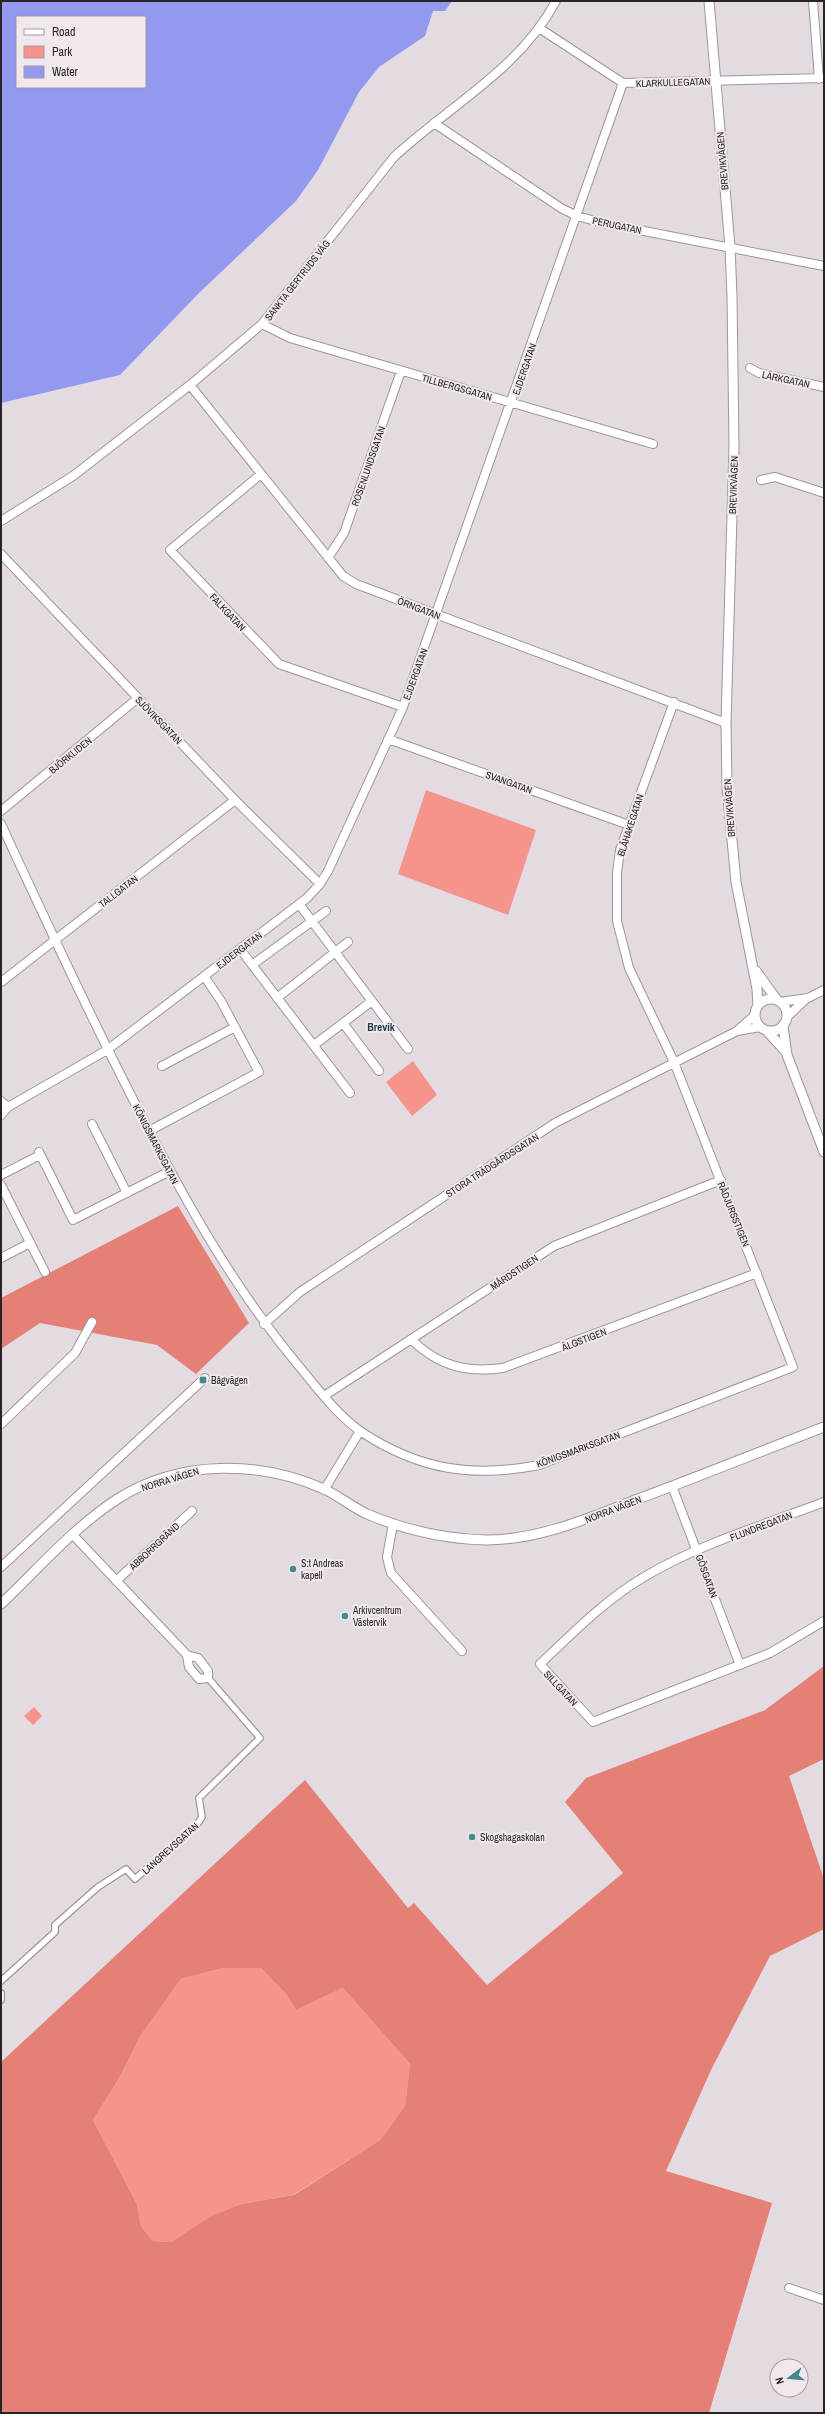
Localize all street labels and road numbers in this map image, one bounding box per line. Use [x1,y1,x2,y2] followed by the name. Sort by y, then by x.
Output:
[636,75,711,90] street label: KLARKULLEGATAN
[713,131,732,191] street label: BREVIKVÄGEN
[591,214,643,237] street label: PERUGATAN
[262,237,333,323] street label: SANKTA GERTRUDS VÄG
[510,341,539,397] street label: EJDERGATAN
[761,368,811,391] street label: LÄRKGATAN
[420,371,493,404] street label: TILLBERGSGATAN
[349,424,388,508] street label: ROSENLUNDSGATAN
[726,456,741,514] street label: BREVIKVÄGEN
[207,591,249,634] street label: FALKGATAN
[395,594,442,623] street label: ÖRNGATAN
[400,647,431,702] street label: EJDERGATAN
[133,694,185,747] street label: SJÖVIKSGATAN
[46,734,94,777] street label: BJÖRKLIDEN
[484,768,534,797] street label: SVANGATAN
[721,778,738,837] street label: BREVIKVÄGEN
[614,792,647,858] street label: BLÅHAKEGATAN
[96,872,141,911] street label: TALLGATAN
[214,929,265,972] street label: EJDERGATAN
[130,1102,181,1186] street label: KÖNIGSMARKSGATAN
[443,1130,541,1200] street label: STORA TRÄDGÅRDSGATAN
[715,1180,753,1249] street label: RÅDJURSSTIGEN
[488,1252,541,1293] street label: MÅRDSTIGEN
[559,1325,608,1354] street label: ÄLGSTIGEN
[535,1428,622,1471] street label: KÖNIGSMARKSGATAN
[140,1465,201,1494] street label: NORRA VÄGEN
[583,1493,643,1526] street label: NORRA VÄGEN
[728,1509,794,1544] street label: FLUNDREGATAN
[126,1520,182,1574] street label: ABBORRGRÄND
[693,1553,720,1600] street label: GÖSGATAN
[541,1668,580,1709] street label: SILLGATAN
[139,1819,201,1877] street label: LANGREVSGATAN

